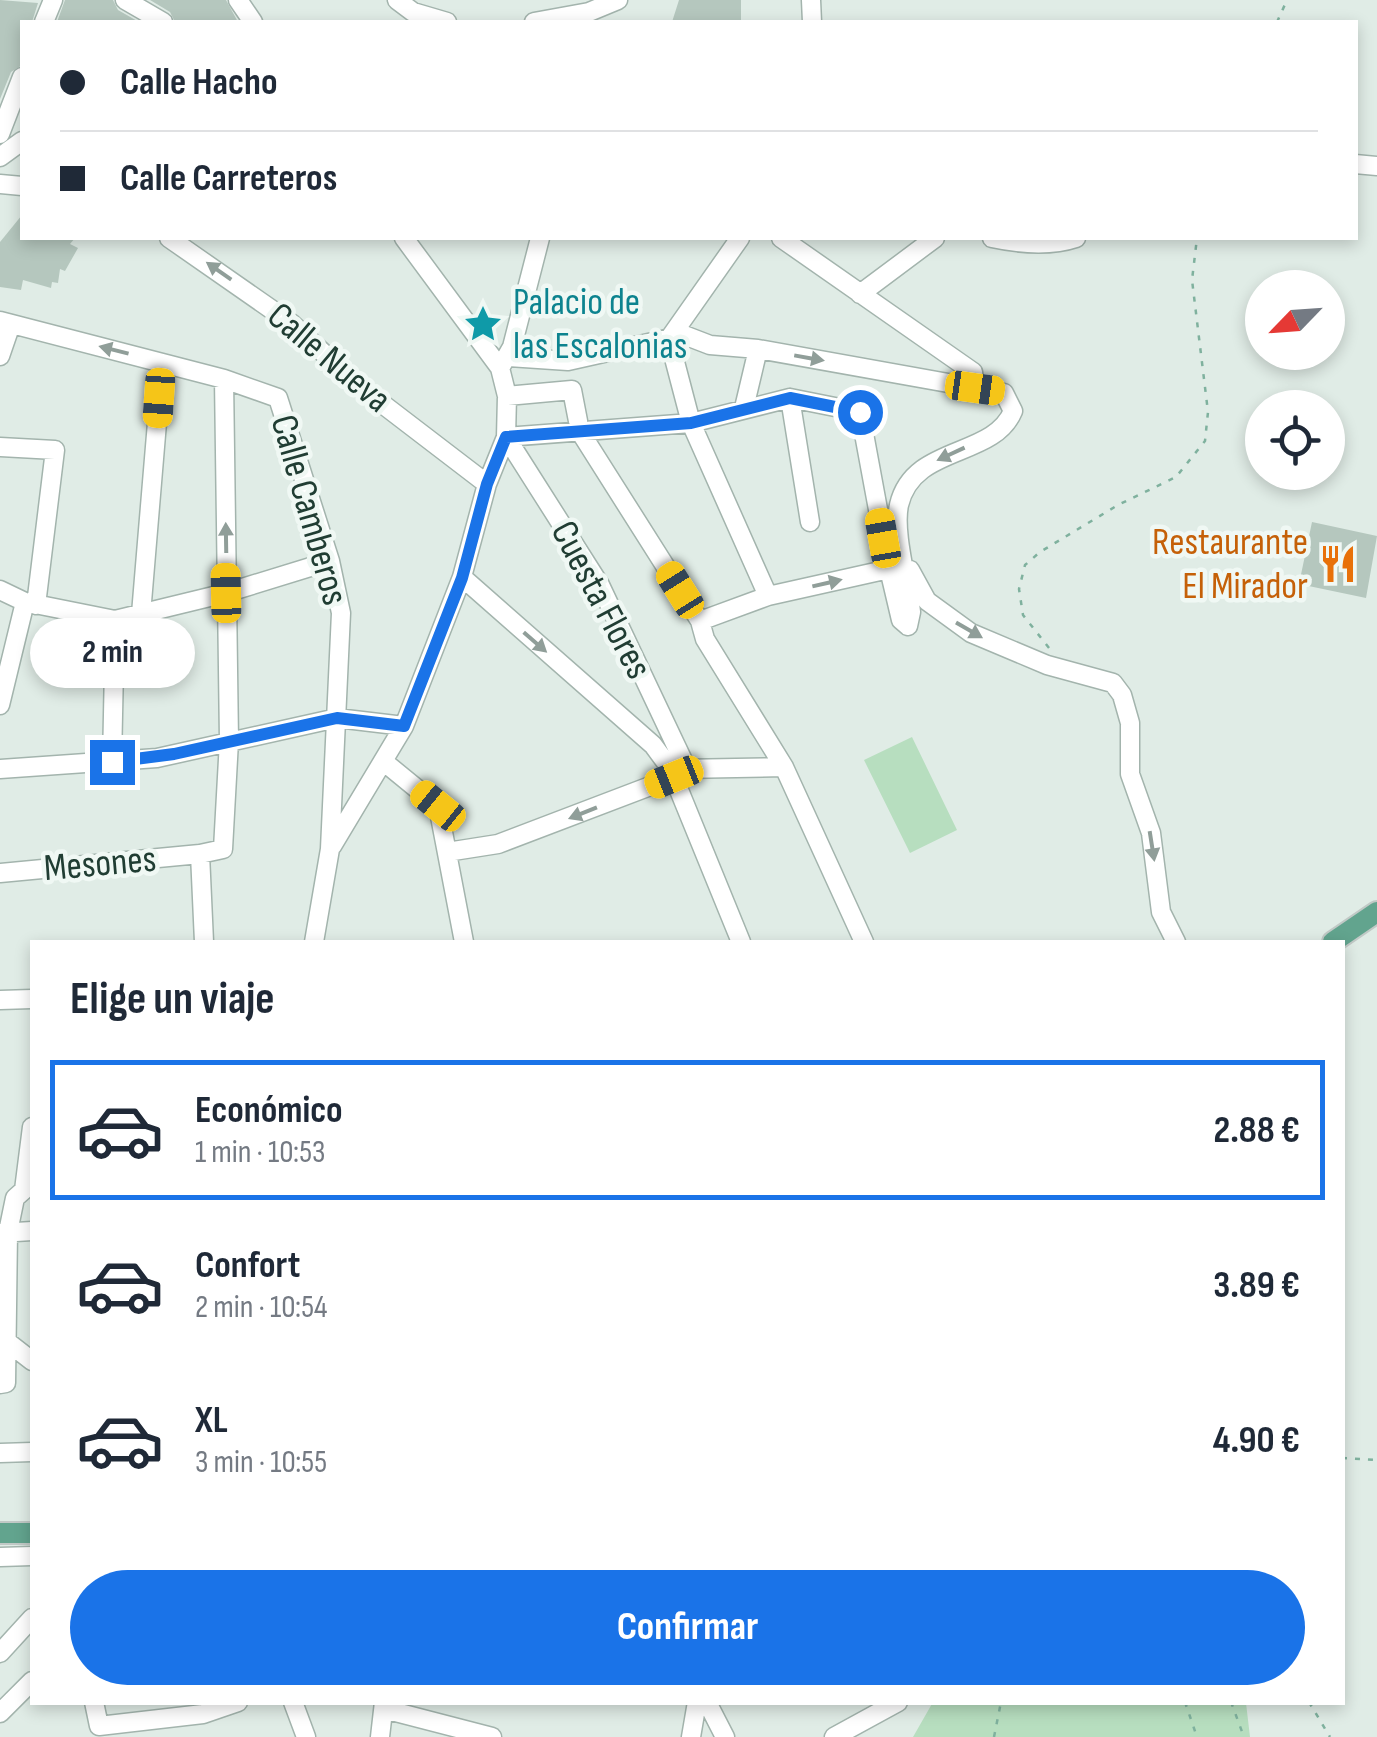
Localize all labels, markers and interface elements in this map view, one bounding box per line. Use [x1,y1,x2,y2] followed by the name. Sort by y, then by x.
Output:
[120,60,278,105] text: Calle Hacho
[120,156,337,201] text: Calle Carreteros
[206,262,232,281] one-way arrow
[1245,270,1345,370] north arrow
[1245,270,1345,490] map controls
[513,280,687,369] place label: Palacio de las Escalonias
[258,294,400,422] street label: Calle Nueva
[462,303,504,345] place icon: Palacio de las Escalonias
[98,342,129,358] one-way arrow
[794,351,825,366] one-way arrow
[142,367,176,429] car
[943,369,1007,407] car
[838,390,883,435] route start
[1245,390,1345,490] button: locate
[260,410,358,610] street label: Calle Camberos
[937,445,966,462] one-way arrow
[863,506,903,570] car
[541,514,661,686] street label: Cuesta Flores
[1152,520,1308,609] place label: Restaurante El Mirador
[218,522,234,554] one-way arrow
[1317,543,1359,585] restaurant icon: Restaurante El Mirador
[651,557,709,623] car
[210,563,242,623] car
[812,575,843,590] one-way arrow
[29,617,194,687] callout: 2 min
[955,621,983,639] one-way arrow
[522,630,547,652] one-way arrow
[82,633,143,672] text: 2 min
[90,740,135,785] route end
[641,752,707,802] car
[405,775,471,837] car
[568,806,598,822] one-way arrow
[1145,831,1161,862] one-way arrow
[42,837,158,891] street label: Mesones
[70,972,275,1027] text: Elige un viaje
[75,1085,165,1175] icon: car
[195,1088,343,1133] text: Económico
[1214,1108,1300,1153] text: 2.88 €
[195,1133,325,1172] text: 1 min · 10:53
[75,1240,165,1330] icon: car
[195,1243,300,1288] text: Confort
[1213,1263,1300,1308] text: 3.89 €
[195,1288,327,1327] text: 2 min · 10:54
[75,1395,165,1485] icon: car
[195,1398,228,1443] text: XL
[1213,1418,1300,1463] text: 4.90 €
[195,1443,327,1482] text: 3 min · 10:55
[70,1570,1305,1685] button: Confirmar

